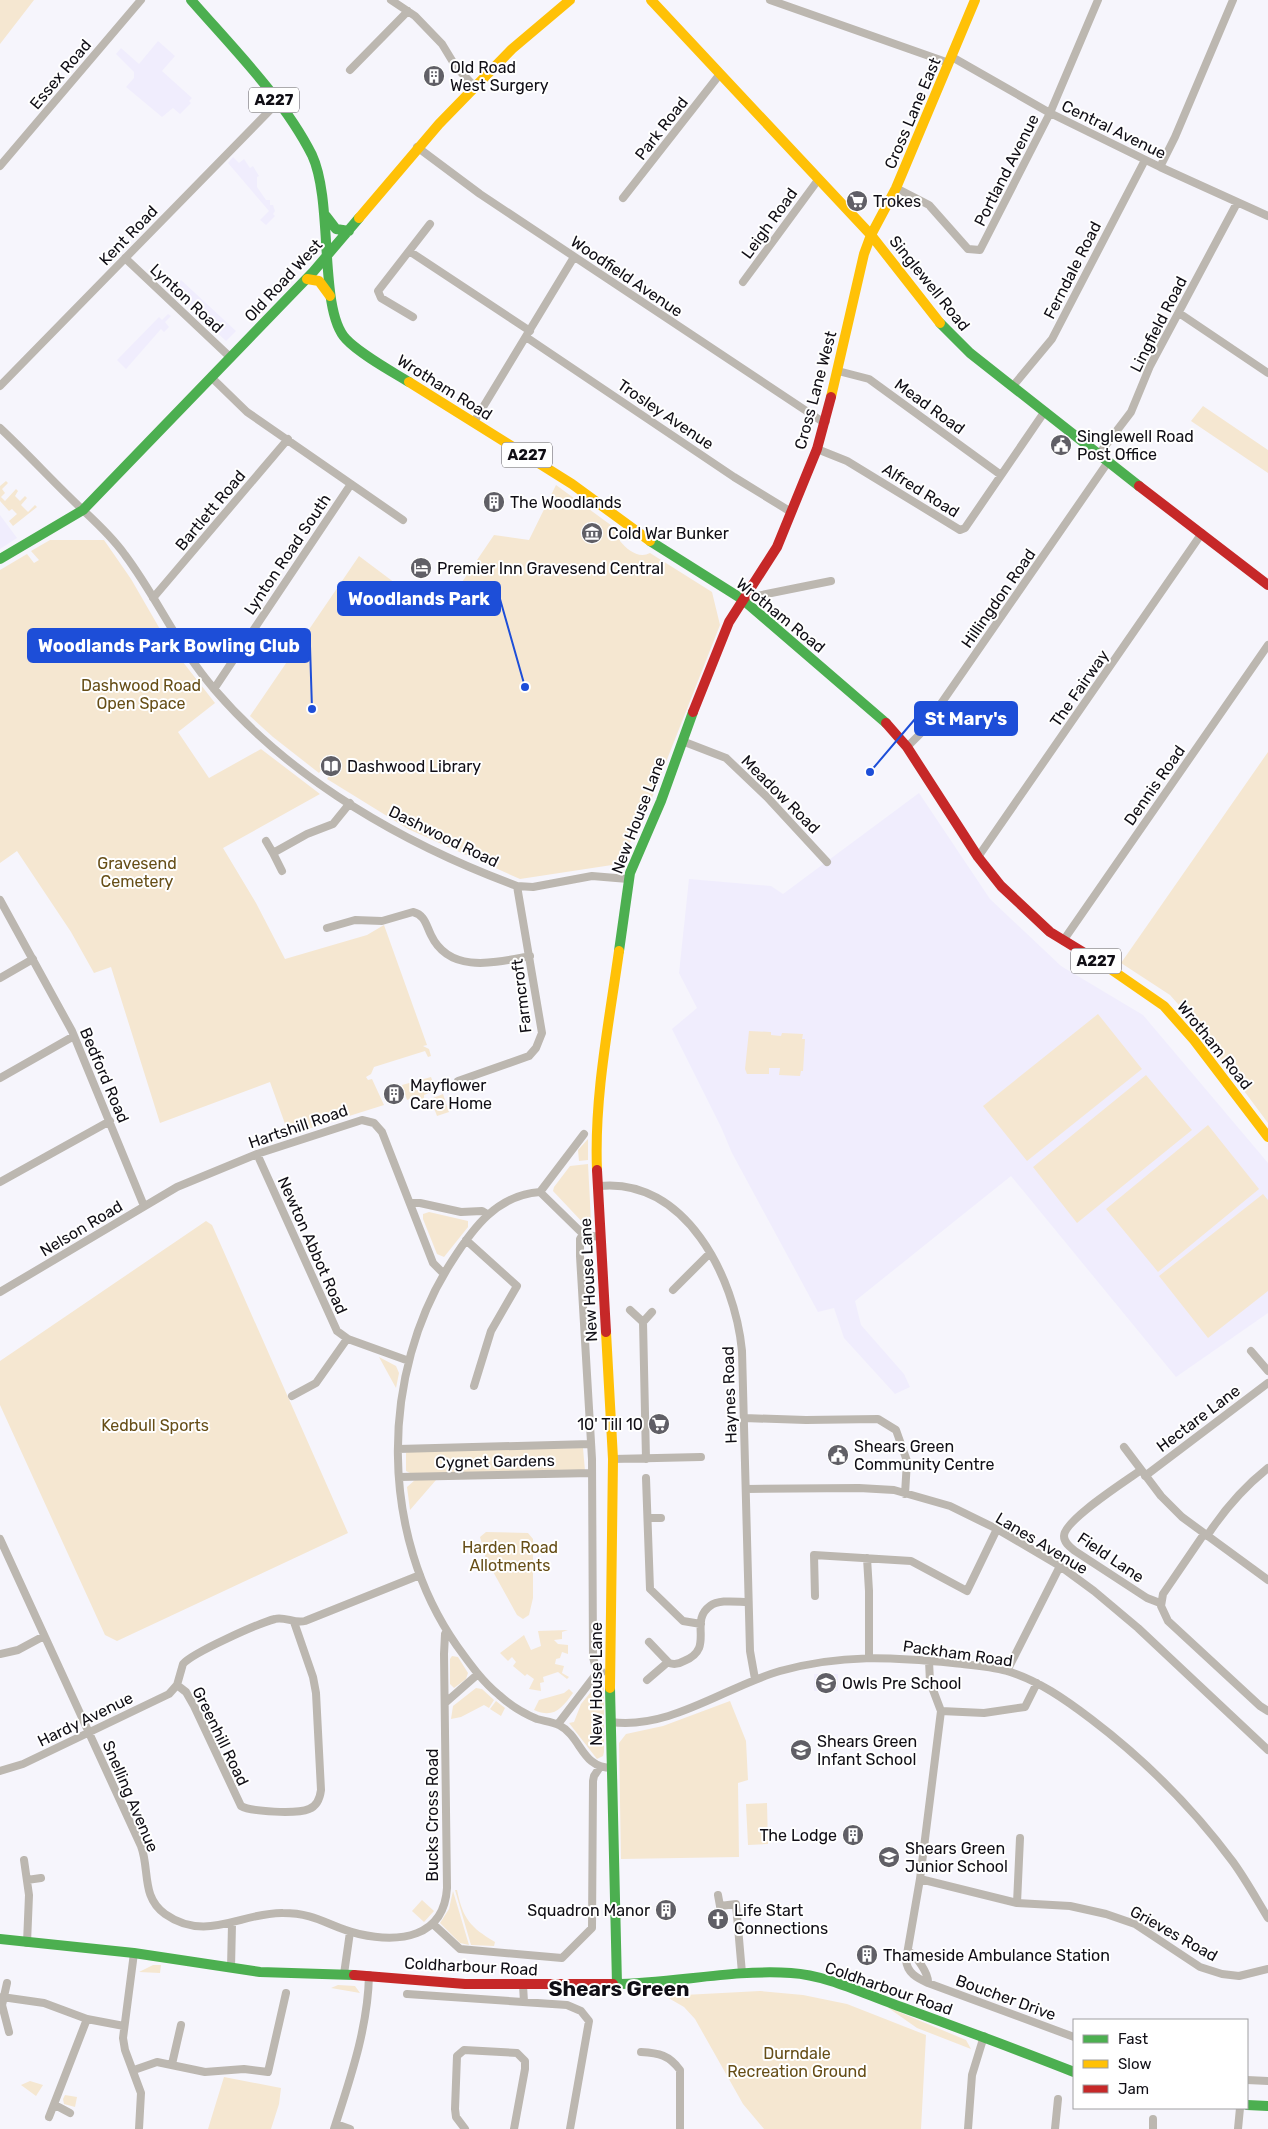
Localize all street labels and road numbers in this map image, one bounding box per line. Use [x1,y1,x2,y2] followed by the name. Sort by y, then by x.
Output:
[26,36,95,113] street label: Essex Road
[880,55,945,172] street label: Cross Lane East
[249,88,299,112] road number: A227
[631,93,692,164] street label: Park Road
[1059,96,1169,163] street label: Central Avenue
[970,111,1043,229] street label: Portland Avenue
[737,184,801,262] street label: Leigh Road
[95,201,162,269] street label: Kent Road
[1040,218,1105,322] street label: Ferndale Road
[567,232,686,321] street label: Woodfield Avenue
[885,232,974,335] street label: Singlewell Road
[240,235,326,325] street label: Old Road West
[146,260,227,337] street label: Lynton Road
[1126,273,1191,375] street label: Lingfield Road
[791,329,840,452] street label: Cross Lane West
[394,351,496,424] street label: Wrotham Road
[614,375,717,454] street label: Trosley Avenue
[891,375,968,438] street label: Mead Road
[502,442,552,468] road number: A227
[879,459,963,522] street label: Alfred Road
[171,466,249,554] street label: Bartlett Road
[240,490,335,618] street label: Lynton Road South
[957,545,1040,651] street label: Hillingdon Road
[733,574,829,657] street label: Wrotham Road
[1046,646,1113,730] street label: The Fairway
[1120,742,1189,829] street label: Dennis Road
[737,751,824,838] street label: Meadow Road
[607,754,670,876] street label: New House Lane
[386,802,502,871] street label: Dashwood Road
[1071,948,1121,974] road number: A227
[508,958,535,1034] street label: Farmcroft
[1173,997,1256,1093] street label: Wrotham Road
[76,1025,133,1126] street label: Bedford Road
[246,1101,350,1152] street label: Hartshill Road
[274,1174,351,1317] street label: Newton Abbot Road
[37,1196,126,1260] street label: Nelson Road
[576,1218,601,1342] street label: New House Lane
[718,1346,741,1444] street label: Haynes Road
[1153,1381,1244,1456] street label: Hectare Lane
[435,1451,555,1472] street label: Cygnet Gardens
[992,1508,1091,1578] street label: Lanes Avenue
[1074,1528,1148,1587] street label: Field Lane
[587,1622,606,1746] street label: New House Lane
[902,1636,1014,1671] street label: Packham Road
[188,1684,253,1789] street label: Greenhill Road
[34,1688,136,1751] street label: Hardy Avenue
[99,1738,163,1855] street label: Snelling Avenue
[423,1748,442,1882] street label: Bucks Cross Road
[1127,1902,1221,1965] street label: Grieves Road
[404,1954,538,1979] street label: Coldharbour Road
[822,1958,955,2019] street label: Coldharbour Road
[953,1971,1059,2024] street label: Boucher Drive

